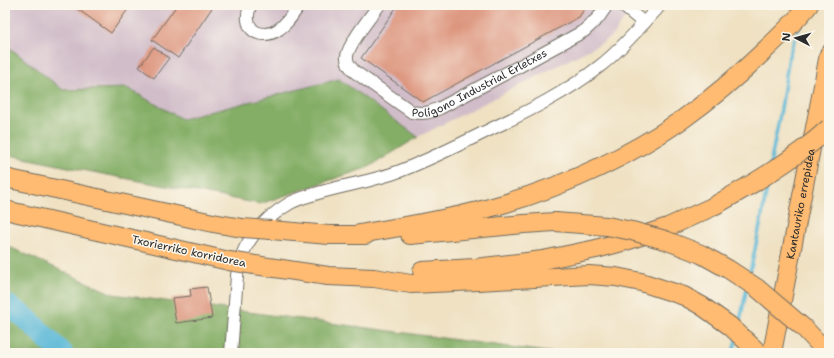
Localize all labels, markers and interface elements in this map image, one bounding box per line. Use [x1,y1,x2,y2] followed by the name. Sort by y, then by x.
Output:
[776,18,816,58] north arrow
[779,32,794,42] text: N
[411,46,550,121] street label: Polígono Industrial Erletxes
[783,147,819,260] street label: Kantauriko errepidea
[130,232,248,271] street label: Txorierriko korridorea

